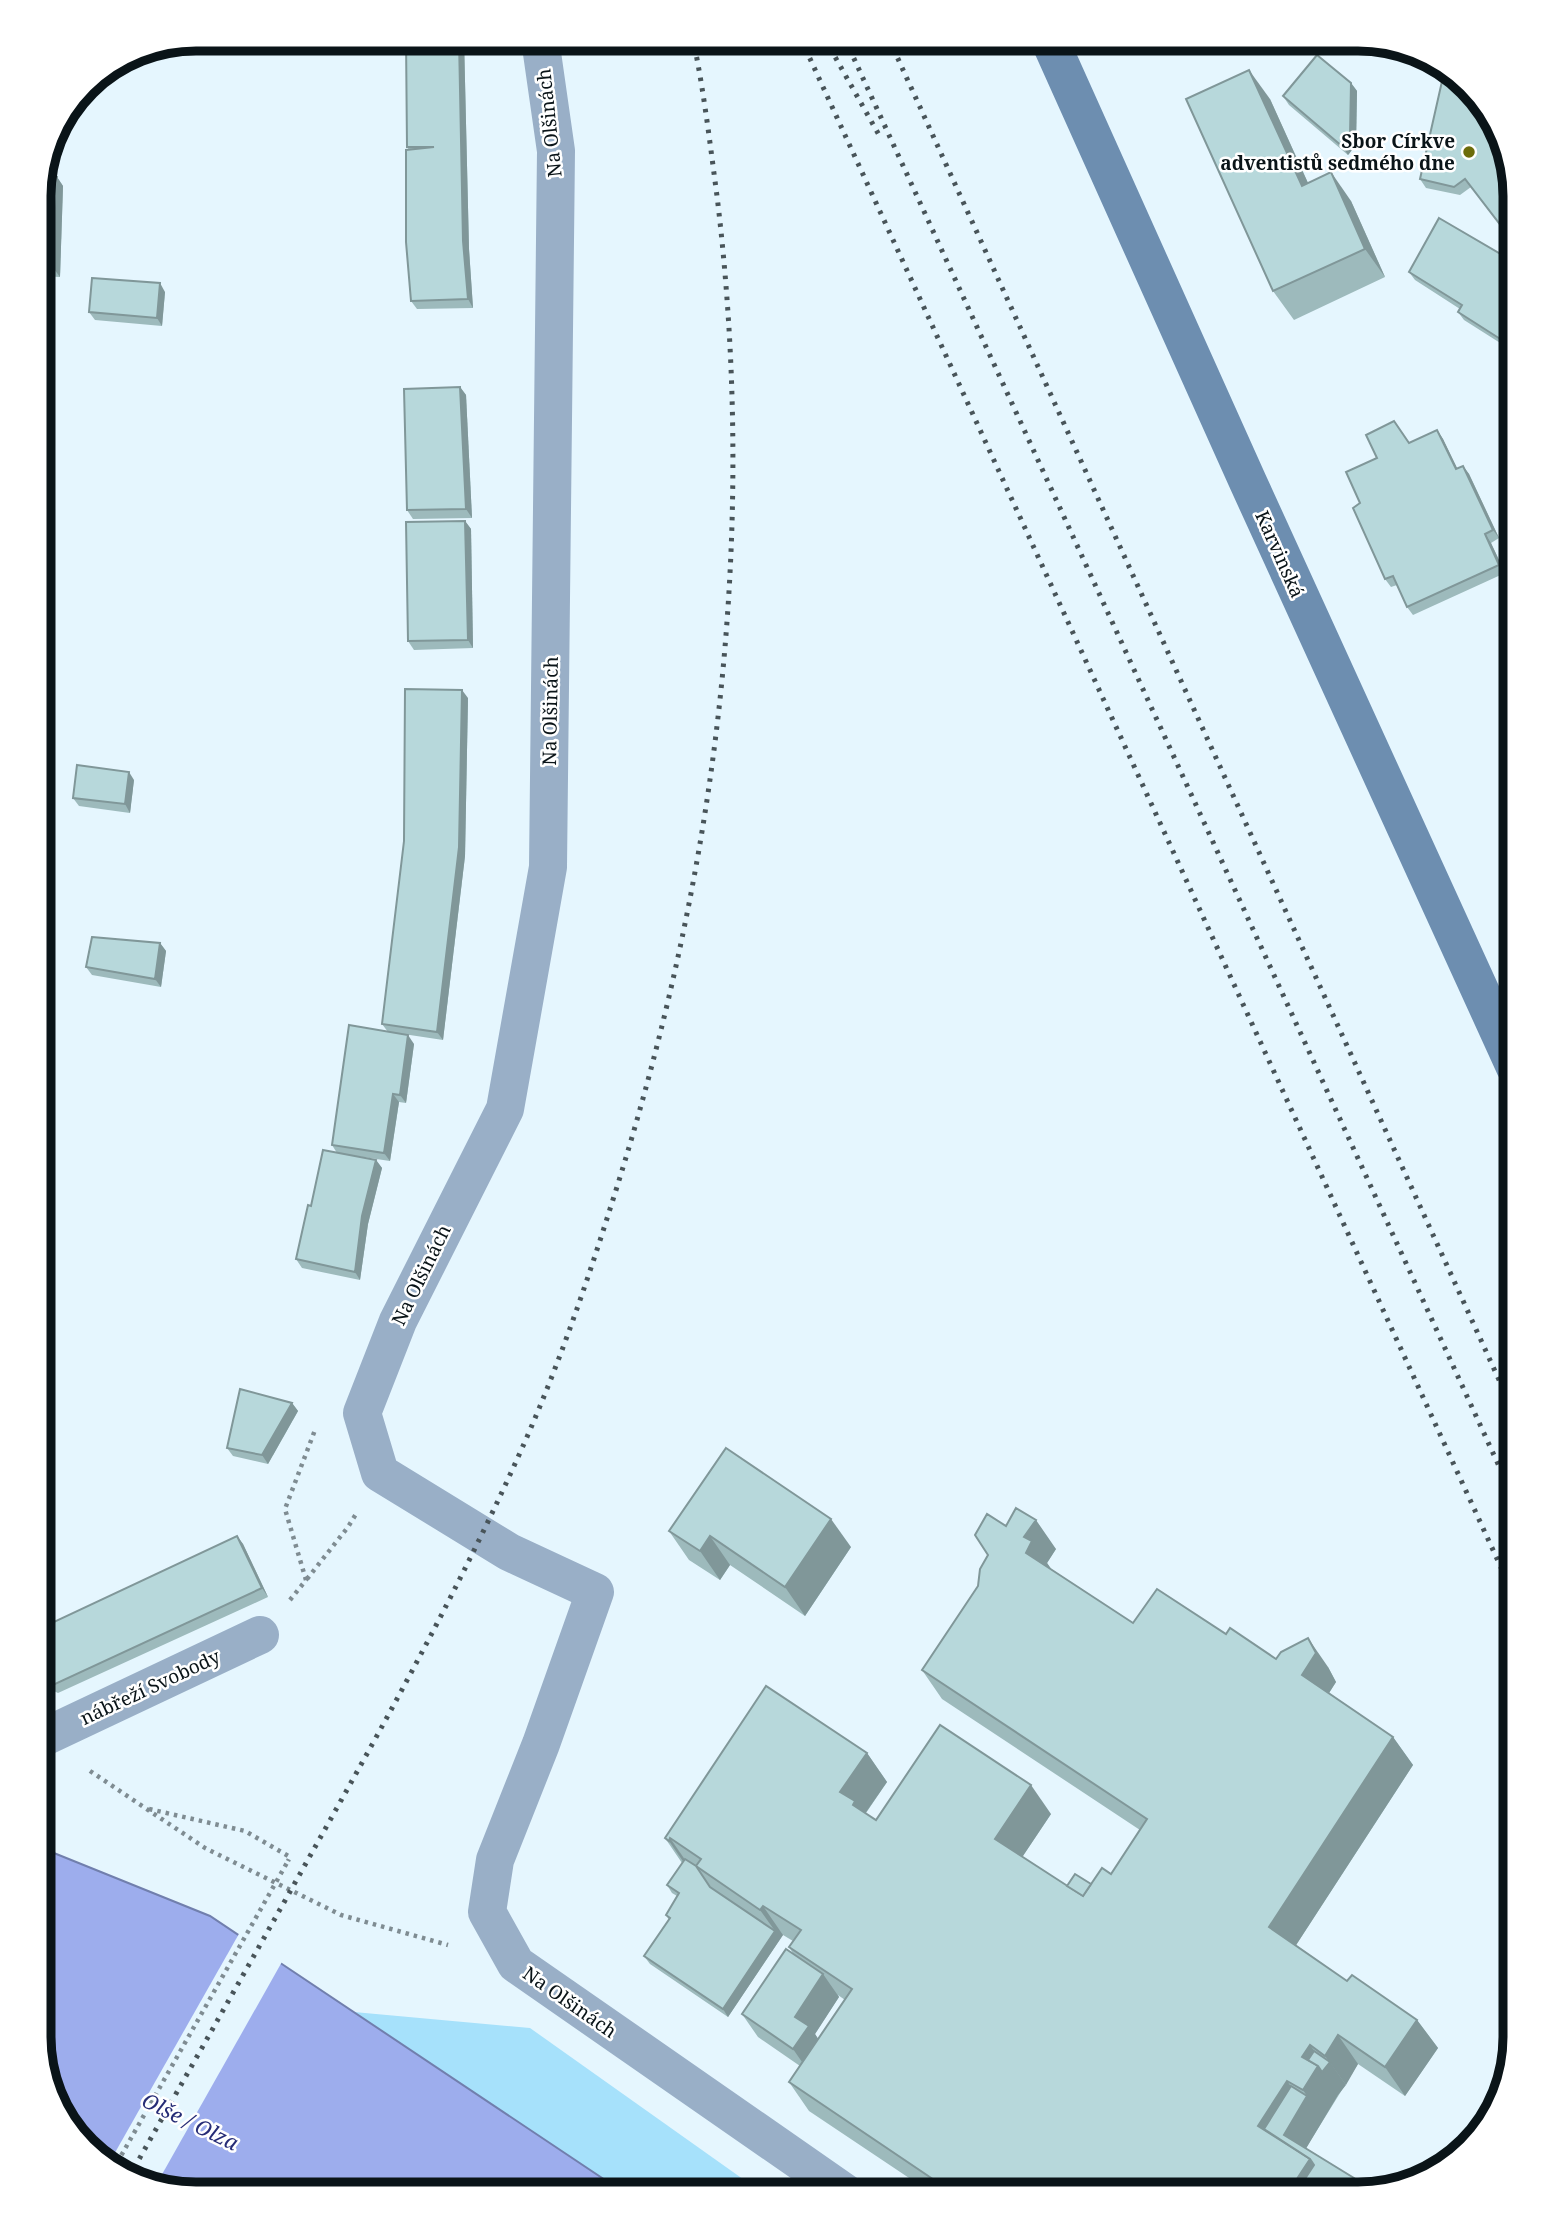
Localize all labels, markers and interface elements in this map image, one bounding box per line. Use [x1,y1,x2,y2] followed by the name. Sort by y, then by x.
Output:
[530,67,568,179] street label: Na Olšinách
[1220,128,1455,176] place label: Sbor Církve adventistů sedmého dne
[1461,144,1477,160] marker: Sbor Církve adventistů sedmého dne
[1249,506,1311,602] street label: Karvinská
[536,656,564,766] street label: Na Olšinách
[385,1220,457,1330] street label: Na Olšinách
[76,1643,225,1731] street label: nábřeží Svobody
[518,1960,622,2044] street label: Na Olšinách
[138,2086,244,2157] water label: Olše / Olza

